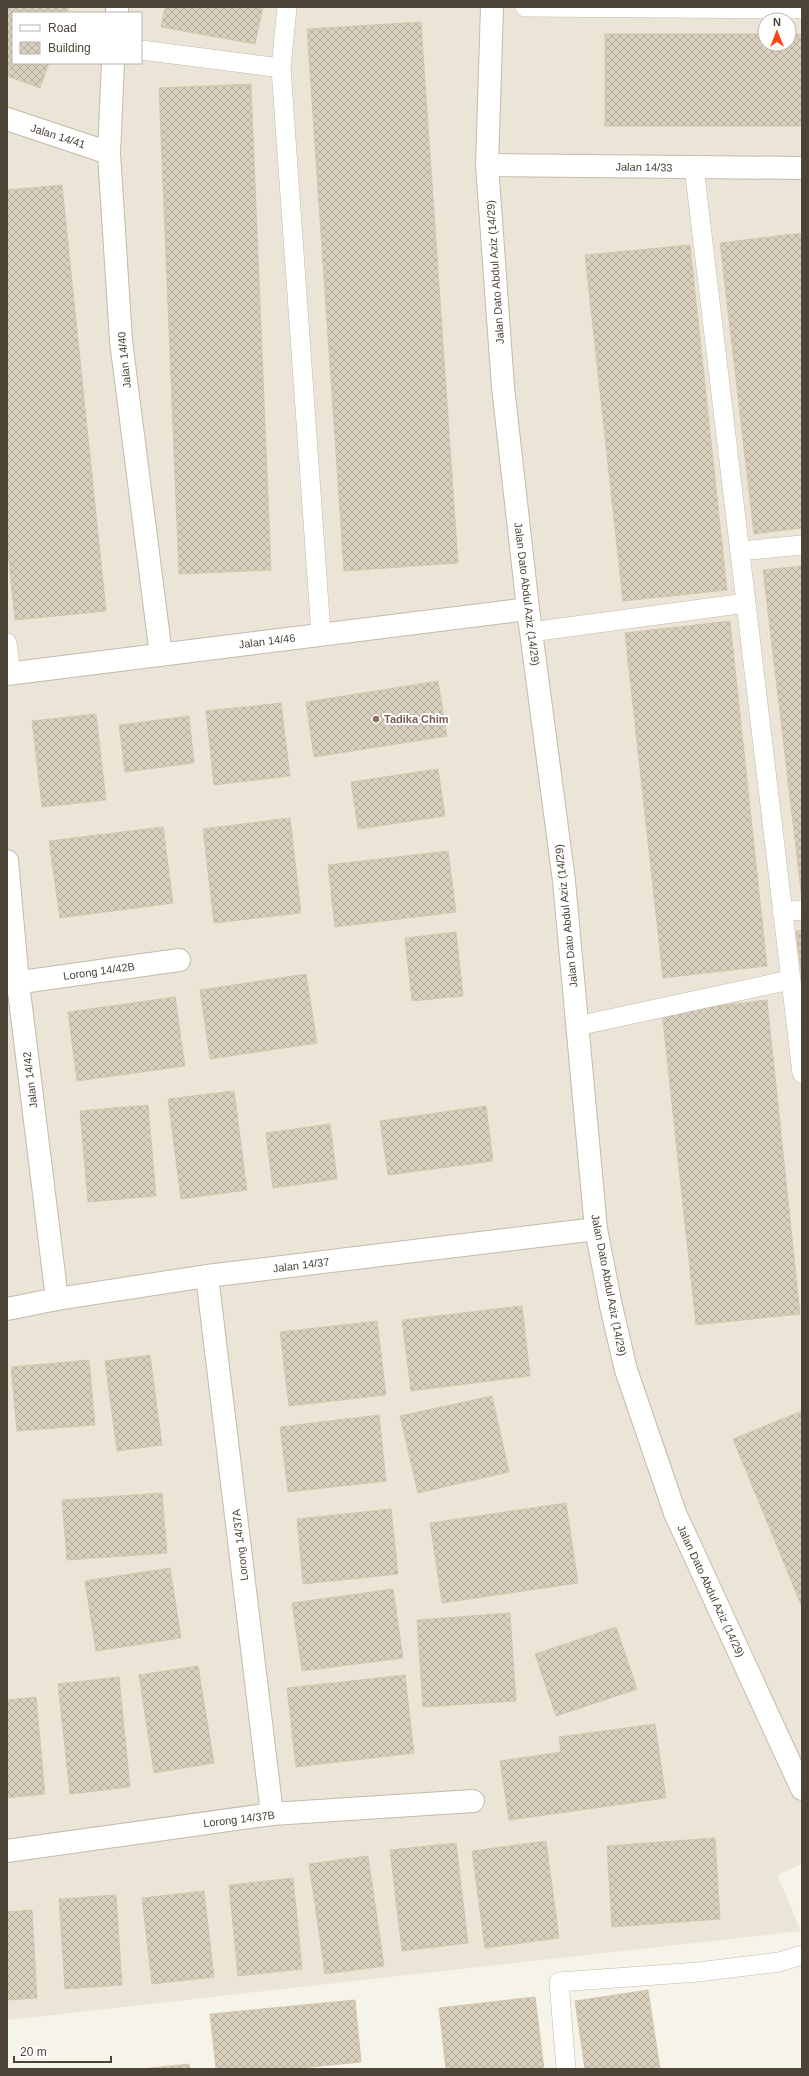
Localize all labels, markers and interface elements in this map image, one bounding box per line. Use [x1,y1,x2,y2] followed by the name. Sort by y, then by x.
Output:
[12,12,142,64] legend
[757,12,797,52] north arrow
[773,16,781,28] text: N
[48,21,77,35] text: Road
[48,41,91,55] text: Building
[29,122,87,150] street label: Jalan 14/41
[615,161,673,173] street label: Jalan 14/33
[484,200,506,344] street label: Jalan Dato Abdul Aziz (14/29)
[115,331,133,389] street label: Jalan 14/40
[512,522,542,666] street label: Jalan Dato Abdul Aziz (14/29)
[238,632,296,650] street label: Jalan 14/46
[384,713,449,725] place label: Tadika Chim
[371,714,381,724] marker: Tadika Chim
[552,844,580,988] street label: Jalan Dato Abdul Aziz (14/29)
[62,960,136,982] street label: Lorong 14/42B
[21,1051,39,1109] street label: Jalan 14/42
[589,1213,629,1357] street label: Jalan Dato Abdul Aziz (14/29)
[272,1256,330,1274] street label: Jalan 14/37
[230,1508,250,1582] street label: Lorong 14/37A
[675,1523,747,1659] street label: Jalan Dato Abdul Aziz (14/29)
[202,1809,276,1829] street label: Lorong 14/37B
[14,2038,111,2064] scale bar
[20,2045,47,2059] text: 20 m

